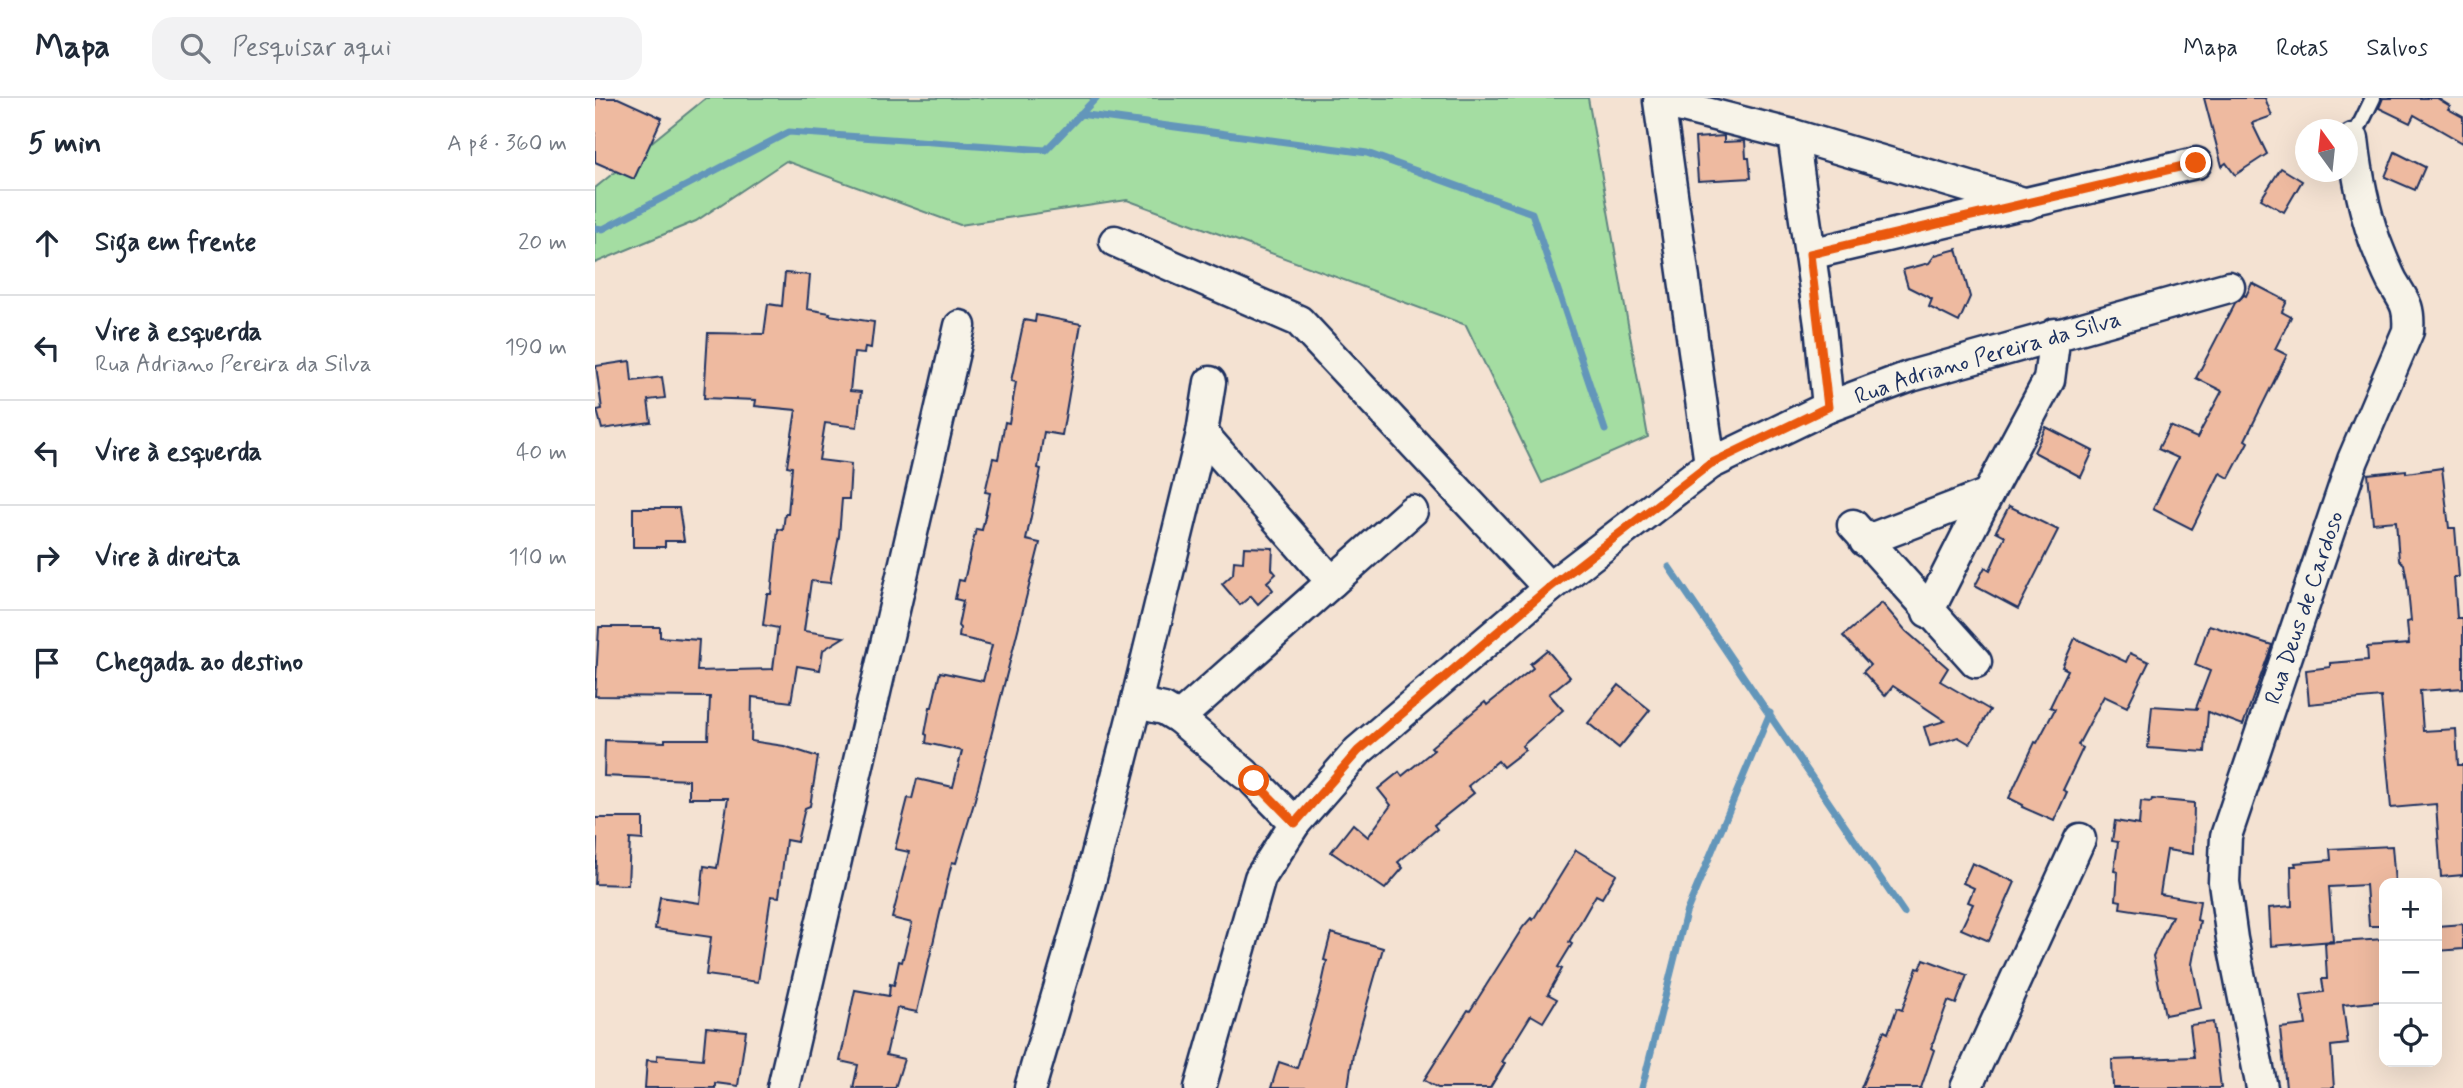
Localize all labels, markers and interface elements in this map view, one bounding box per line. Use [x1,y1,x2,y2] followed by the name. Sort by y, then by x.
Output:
[152,17,642,80] search box
[35,26,110,70] text: Mapa
[176,29,214,67] icon: search
[232,31,391,65] text: Pesquisar aqui
[2183,33,2238,64] text: Mapa
[2276,33,2328,64] text: Rotas
[2366,33,2428,64] text: Salvos
[2295,119,2358,182] north arrow
[28,124,102,163] text: 5 min
[447,129,567,159] text: A pé · 360 m
[2180,147,2211,178] route end
[28,224,66,262] icon: ahead
[95,226,256,260] text: Siga em frente
[518,228,567,258] text: 20 m
[1851,305,2125,413] street label: Rua Adriano Pereira da Silva
[95,316,262,350] text: Vire à esquerda
[28,329,66,367] icon: left
[505,333,567,363] text: 190 m
[95,350,372,380] text: Rua Adriano Pereira da Silva
[28,434,66,472] icon: left
[95,436,262,470] text: Vire à esquerda
[516,438,567,468] text: 40 m
[2259,507,2352,709] street label: Rua Deus de Cardoso
[28,539,66,577] icon: right
[95,541,241,575] text: Vire à direita
[508,543,567,573] text: 110 m
[28,644,66,682] icon: arrive
[95,646,303,680] text: Chegada ao destino
[1238,765,1269,796] route start
[2379,878,2442,1067] map controls
[2379,878,2442,941] button: +
[2379,941,2442,1004] button: −
[2379,1004,2442,1067] button: locate

